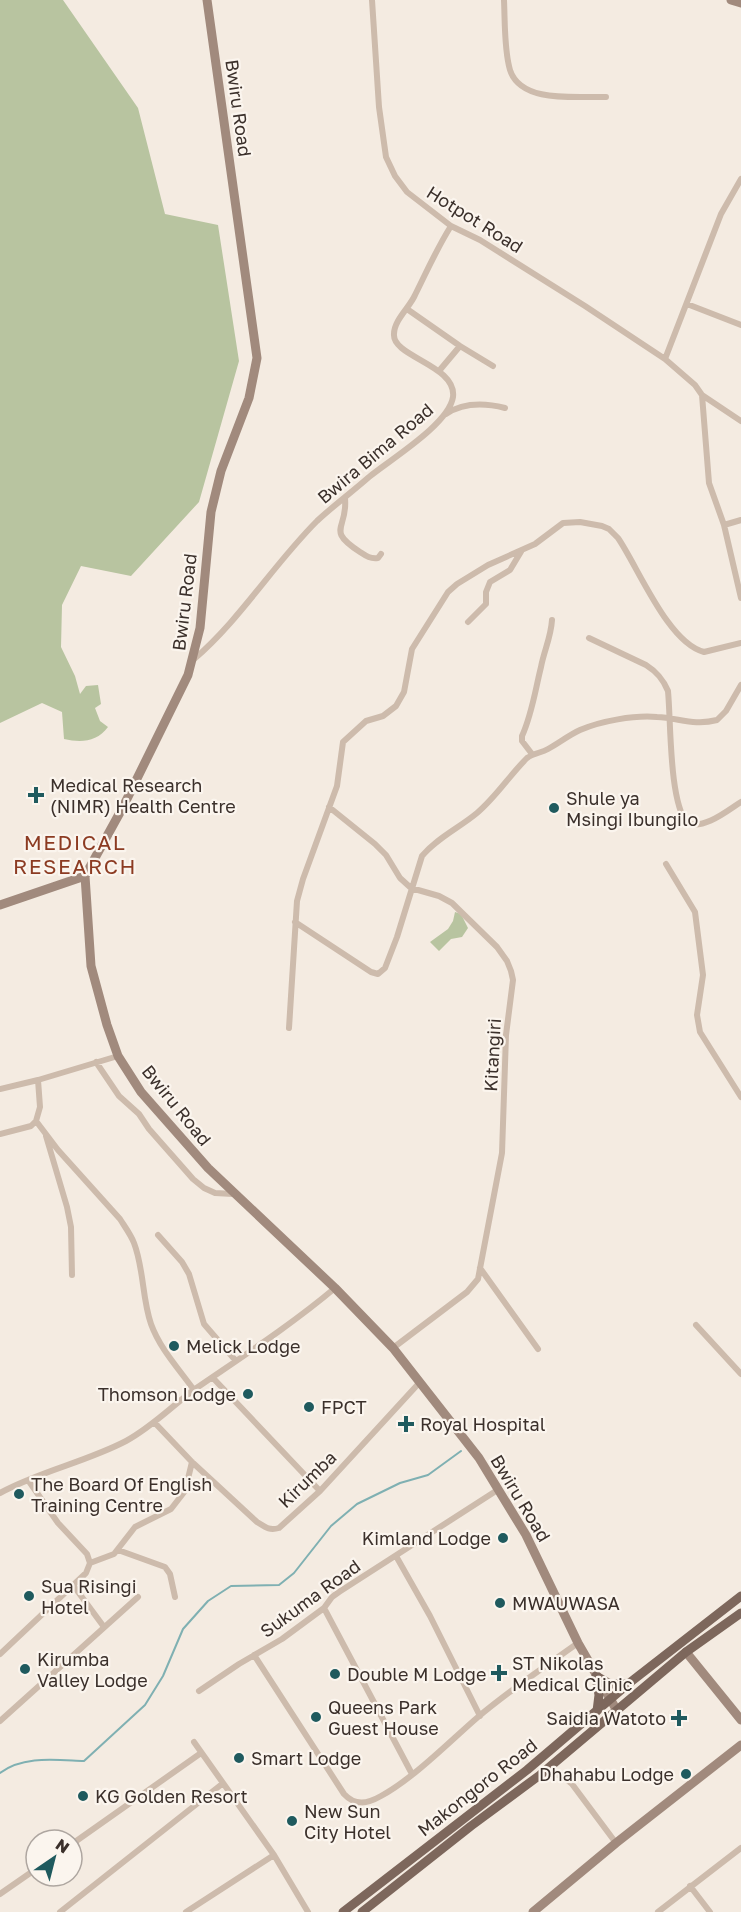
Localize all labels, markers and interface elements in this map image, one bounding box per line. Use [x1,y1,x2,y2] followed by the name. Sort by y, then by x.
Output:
[221,58,257,158] street label: Bwiru Road
[423,181,527,257] street label: Hotpot Road
[313,398,437,508] street label: Bwira Bima Road
[167,552,201,652] street label: Bwiru Road
[50,774,236,817] place label: Medical Research (NIMR) Health Centre
[27,786,45,804] marker: Medical Research (NIMR) Health Centre
[566,787,698,830] place label: Shule ya Msingi Ibungilo
[547,801,561,815] marker: Shule ya Msingi Ibungilo
[13,829,137,879] district label: MEDICAL RESEARCH
[479,1018,505,1092] street label: Kitangiri
[138,1060,216,1150] street label: Bwiru Road
[186,1335,300,1357] place label: Melick Lodge
[167,1339,181,1353] marker: Melick Lodge
[98,1383,236,1405] place label: Thomson Lodge
[241,1387,255,1401] marker: Thomson Lodge
[321,1396,367,1418] place label: FPCT
[302,1400,316,1414] marker: FPCT
[420,1413,546,1435] place label: Royal Hospital
[397,1415,415,1433] marker: Royal Hospital
[273,1446,341,1512] street label: Kirumba
[486,1450,556,1546] street label: Bwiru Road
[31,1473,212,1516] place label: The Board Of English Training Centre
[12,1487,26,1501] marker: The Board Of English Training Centre
[362,1527,491,1549] place label: Kimland Lodge
[496,1531,510,1545] marker: Kimland Lodge
[256,1554,364,1642] street label: Sukuma Road
[41,1575,136,1618] place label: Sua Risingi Hotel
[22,1589,36,1603] marker: Sua Risingi Hotel
[512,1592,620,1614] place label: MWAUWASA
[493,1596,507,1610] marker: MWAUWASA
[37,1648,148,1691] place label: Kirumba Valley Lodge
[512,1652,633,1695] place label: ST Nikolas Medical Clinic
[18,1662,32,1676] marker: Kirumba Valley Lodge
[347,1663,486,1685] place label: Double M Lodge
[490,1664,508,1682] marker: ST Nikolas Medical Clinic
[328,1667,342,1681] marker: Double M Lodge
[328,1696,439,1739] place label: Queens Park Guest House
[546,1707,666,1729] place label: Saidia Watoto
[670,1709,688,1727] marker: Saidia Watoto
[309,1710,323,1724] marker: Queens Park Guest House
[413,1734,541,1840] street label: Makongoro Road
[251,1747,361,1769] place label: Smart Lodge
[232,1751,246,1765] marker: Smart Lodge
[539,1763,674,1785] place label: Dhahabu Lodge
[679,1767,693,1781] marker: Dhahabu Lodge
[95,1785,248,1807] place label: KG Golden Resort
[76,1789,90,1803] marker: KG Golden Resort
[304,1800,391,1843] place label: New Sun City Hotel
[285,1814,299,1828] marker: New Sun City Hotel
[24,1828,84,1888] north arrow
[52,1834,73,1857] text: N

